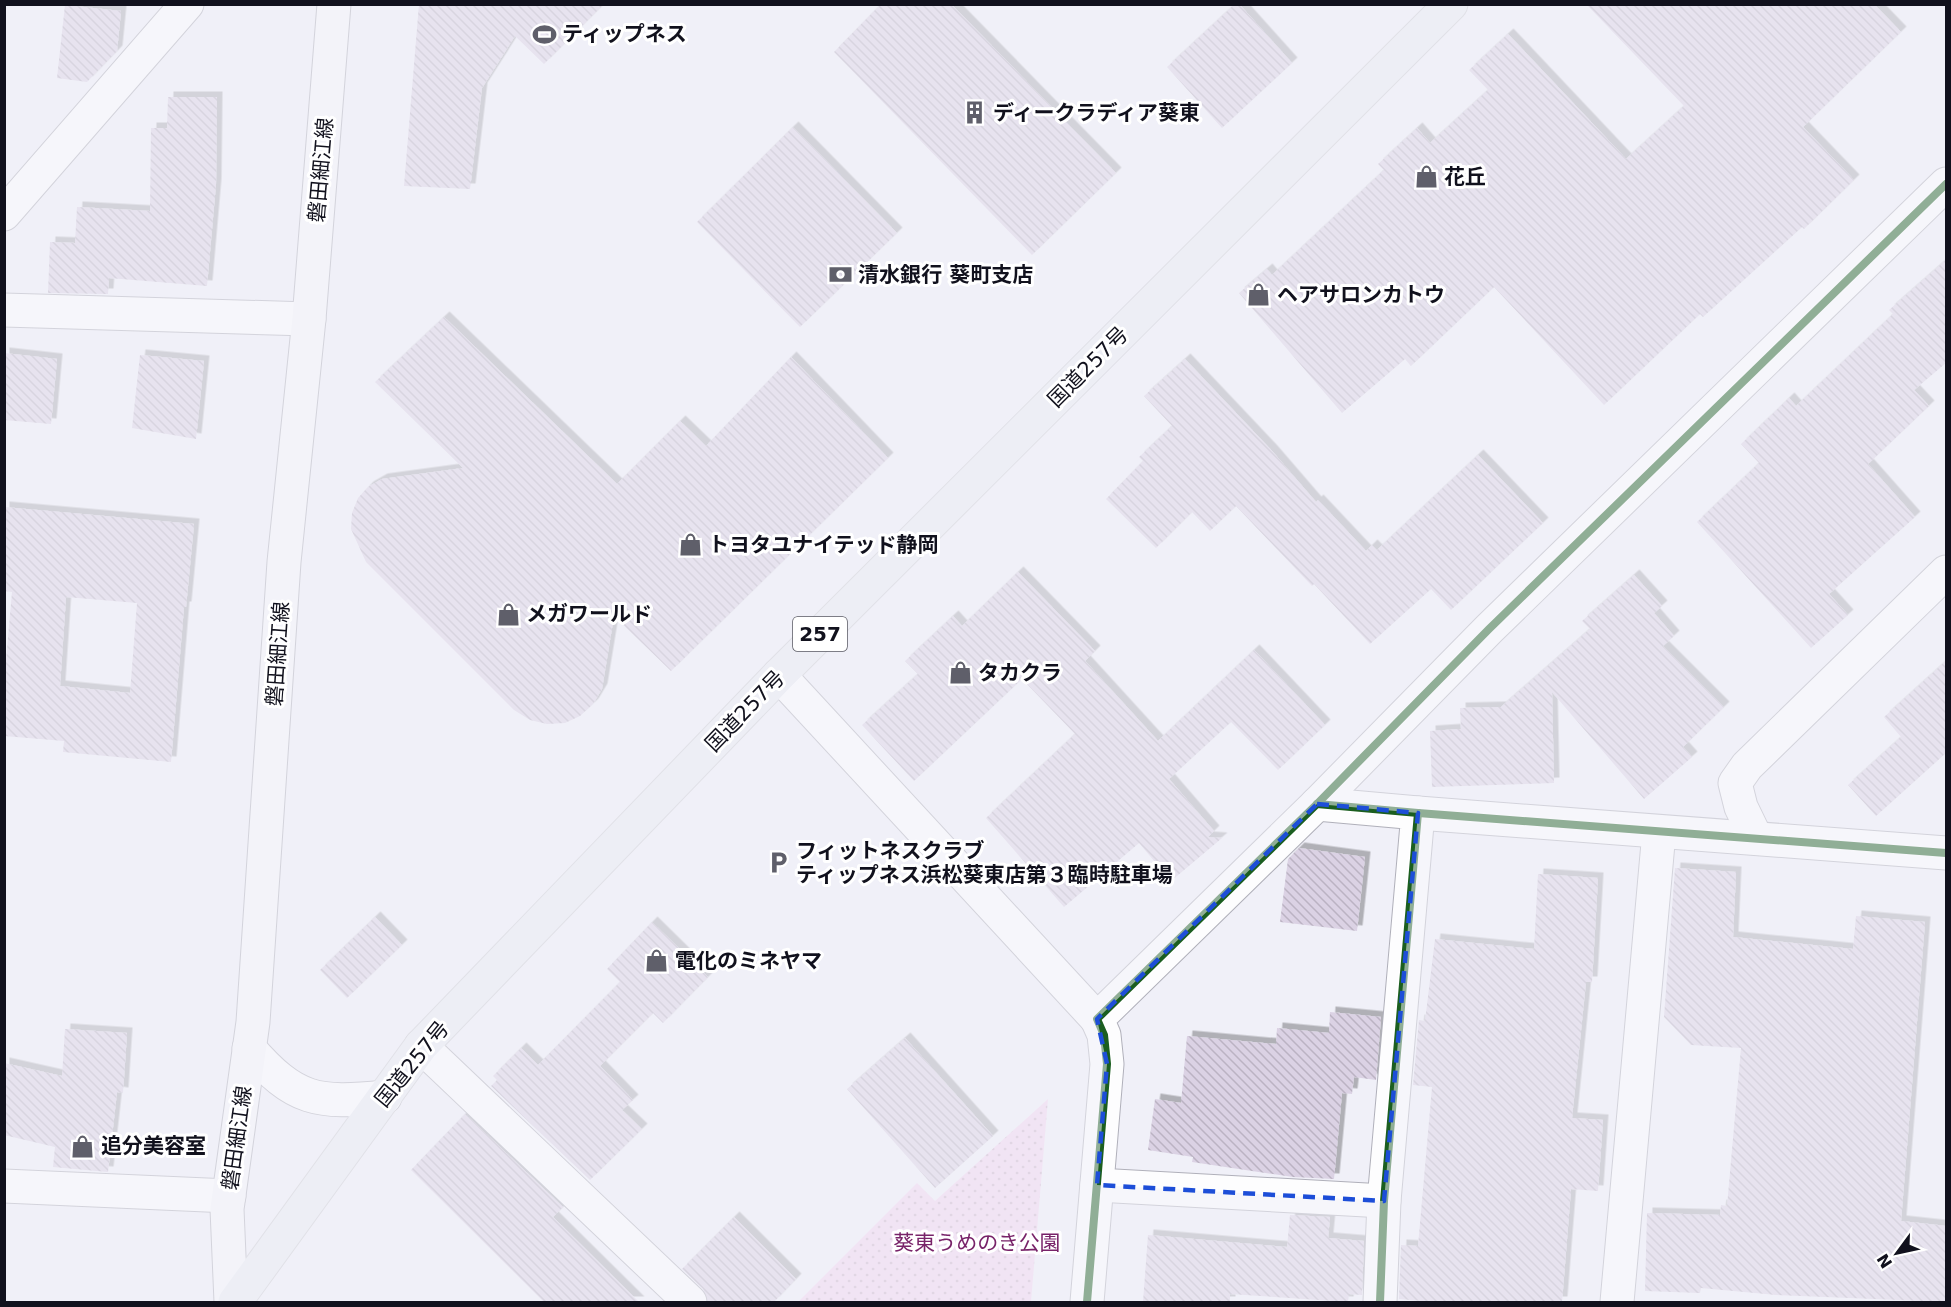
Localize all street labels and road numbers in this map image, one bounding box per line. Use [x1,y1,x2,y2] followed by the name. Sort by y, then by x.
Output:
[304,117,338,223] street label: 磐田細江線
[1043,322,1133,412] street label: 国道257号
[262,601,294,707] street label: 磐田細江線
[793,617,847,651] road number: 257
[701,666,789,756] street label: 国道257号
[370,1016,454,1112] street label: 国道257号
[218,1084,256,1192] street label: 磐田細江線

